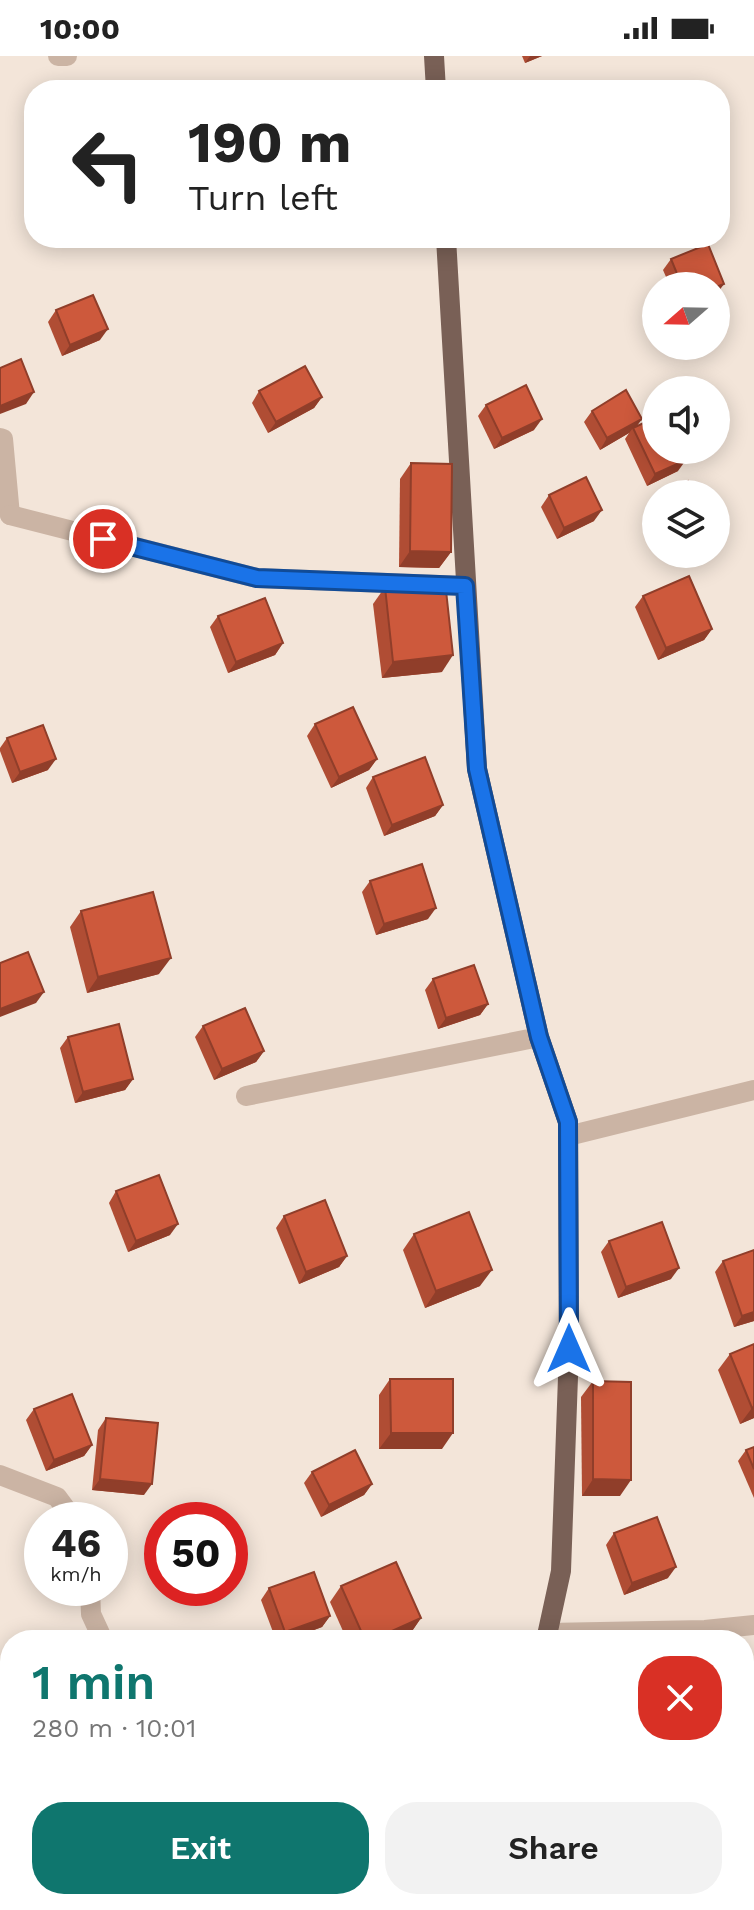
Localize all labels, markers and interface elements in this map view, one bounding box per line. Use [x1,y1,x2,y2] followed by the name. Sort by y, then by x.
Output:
[40,11,120,46] text: 10:00
[188,110,351,176] text: 190 m
[56,112,160,216] icon: left
[188,177,338,219] text: Turn left
[642,272,730,360] north arrow
[642,272,730,568] map controls
[642,376,730,464] button: sound
[642,480,730,568] button: layers
[69,505,137,573] pin
[81,517,125,561] icon: arrive
[527,1307,611,1391] position arrow
[144,1502,248,1606] speed limit sign: 50
[51,1520,101,1567] text: 46
[50,1562,102,1586] text: km/h
[32,1654,155,1711] text: 1 min
[638,1656,722,1740] button: close
[32,1713,196,1743] text: 280 m · 10:01
[32,1802,369,1894] button: Exit
[385,1802,722,1894] button: Share

